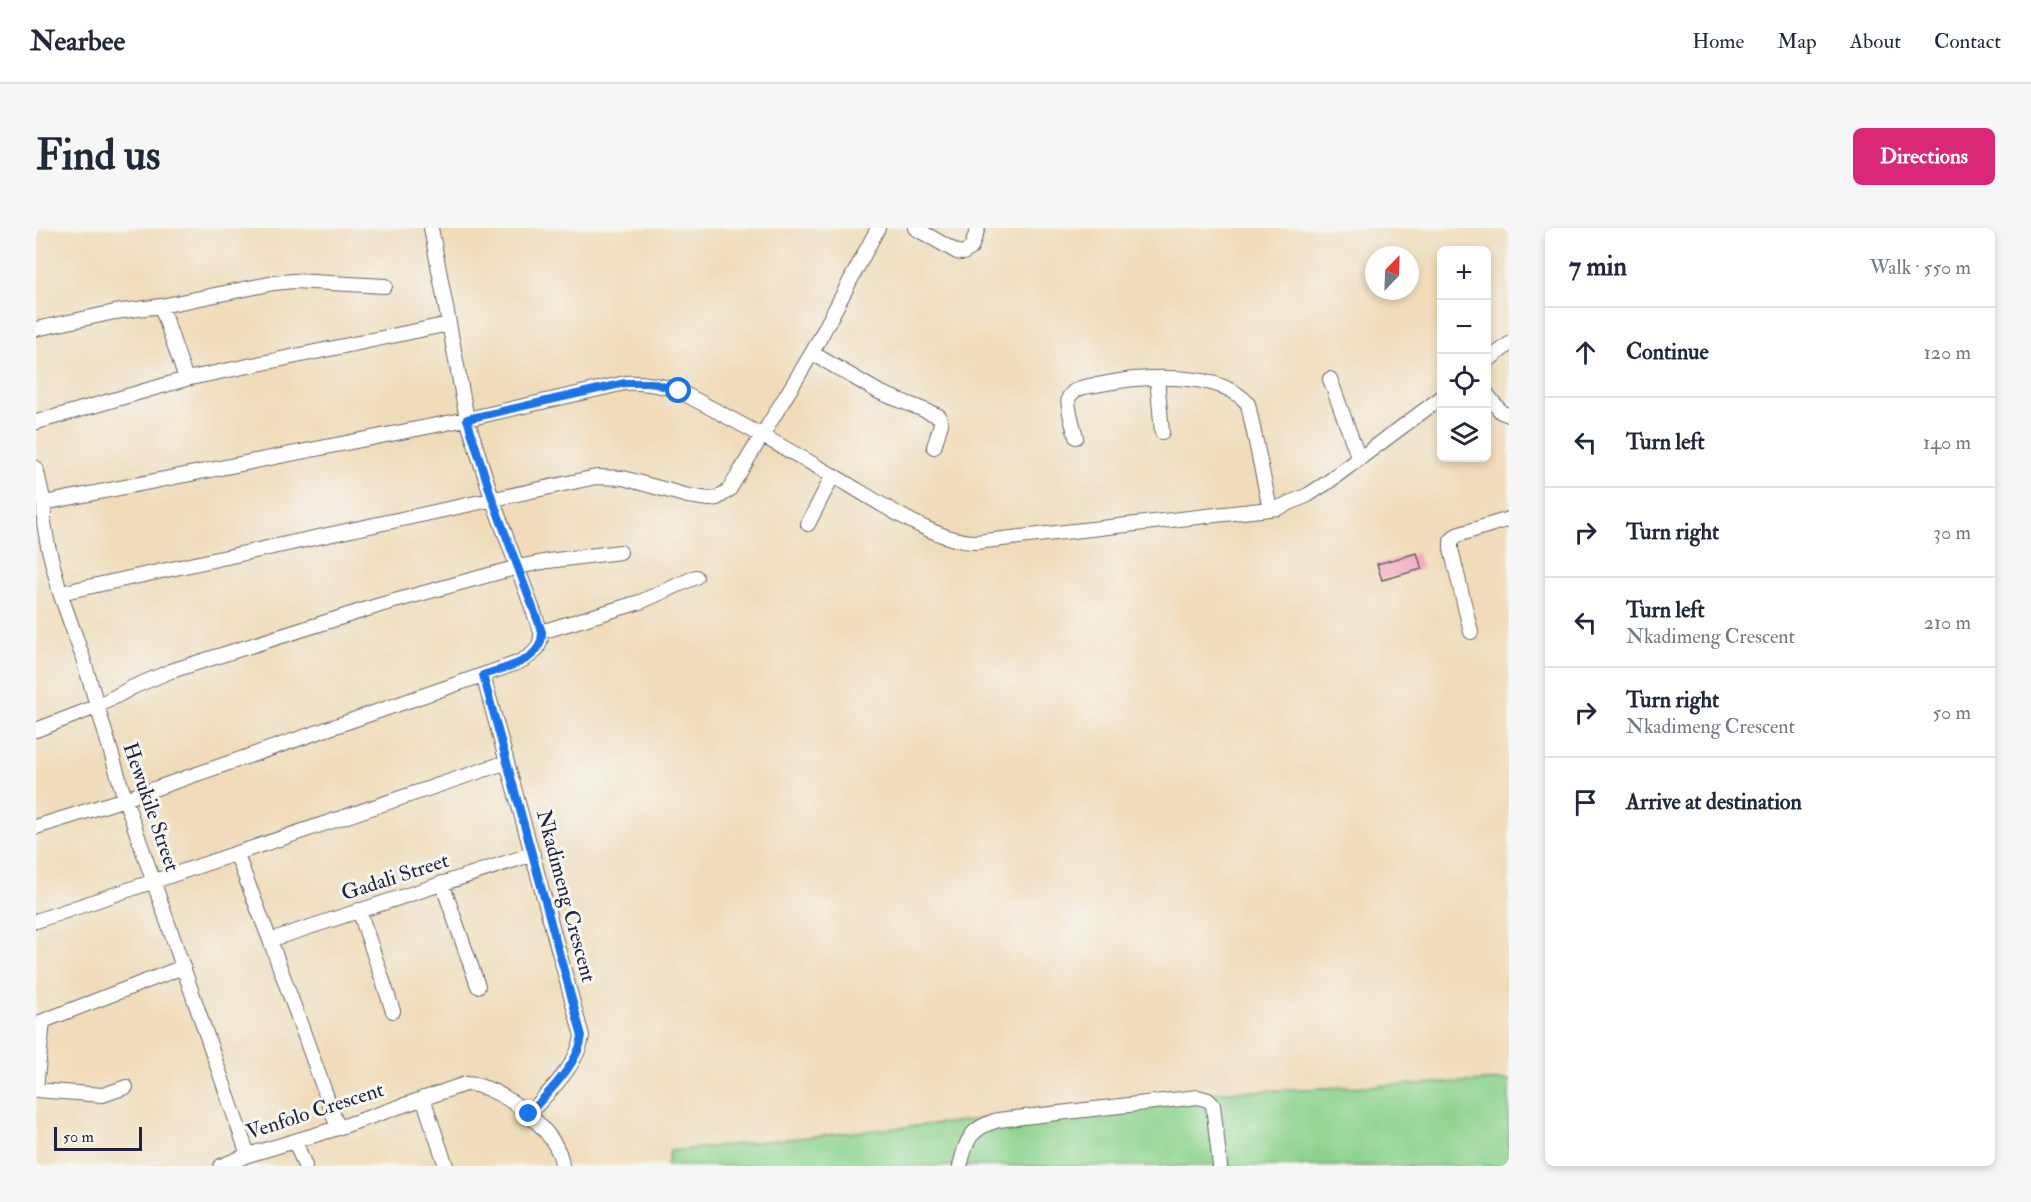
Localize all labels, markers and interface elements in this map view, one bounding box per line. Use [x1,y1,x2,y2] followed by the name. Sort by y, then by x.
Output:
[30,24,125,59] text: Nearbee
[1692,28,1744,55] text: Home
[1777,28,1817,55] text: Map
[1850,28,1901,55] text: About
[1934,28,2001,55] text: Contact
[1853,128,1995,185] button: Directions
[36,130,160,182] text: Find us
[1365,246,1419,300] north arrow
[1437,246,1491,462] map controls
[1437,246,1491,300] button: +
[1569,251,1627,283] text: 7 min
[1870,255,1971,280] text: Walk · 550 m
[1437,300,1491,354] button: −
[1569,336,1602,369] icon: ahead
[1626,338,1709,366] text: Continue
[1924,340,1971,365] text: 120 m
[1437,354,1491,408] button: locate
[665,377,691,403] route start
[1437,408,1491,462] button: layers
[1569,426,1602,459] icon: left
[1626,428,1705,456] text: Turn left
[1923,430,1971,455] text: 140 m
[1569,516,1602,549] icon: right
[1626,518,1719,546] text: Turn right
[1933,520,1971,545] text: 30 m
[1626,596,1705,624] text: Turn left
[1569,606,1602,639] icon: left
[1924,610,1971,635] text: 210 m
[1626,624,1795,649] text: Nkadimeng Crescent
[1626,686,1719,714] text: Turn right
[1569,696,1602,729] icon: right
[1932,700,1971,725] text: 50 m
[1626,714,1795,739] text: Nkadimeng Crescent
[116,739,186,875] street label: Hewukile Street
[1569,786,1602,819] icon: arrive
[1626,788,1802,816] text: Arrive at destination
[530,807,602,985] street label: Nkadimeng Crescent
[338,847,452,907] street label: Gadali Street
[243,1076,387,1146] street label: Venfolo Crescent
[515,1100,541,1126] route end
[54,1124,142,1152] scale bar
[63,1127,94,1147] text: 50 m

